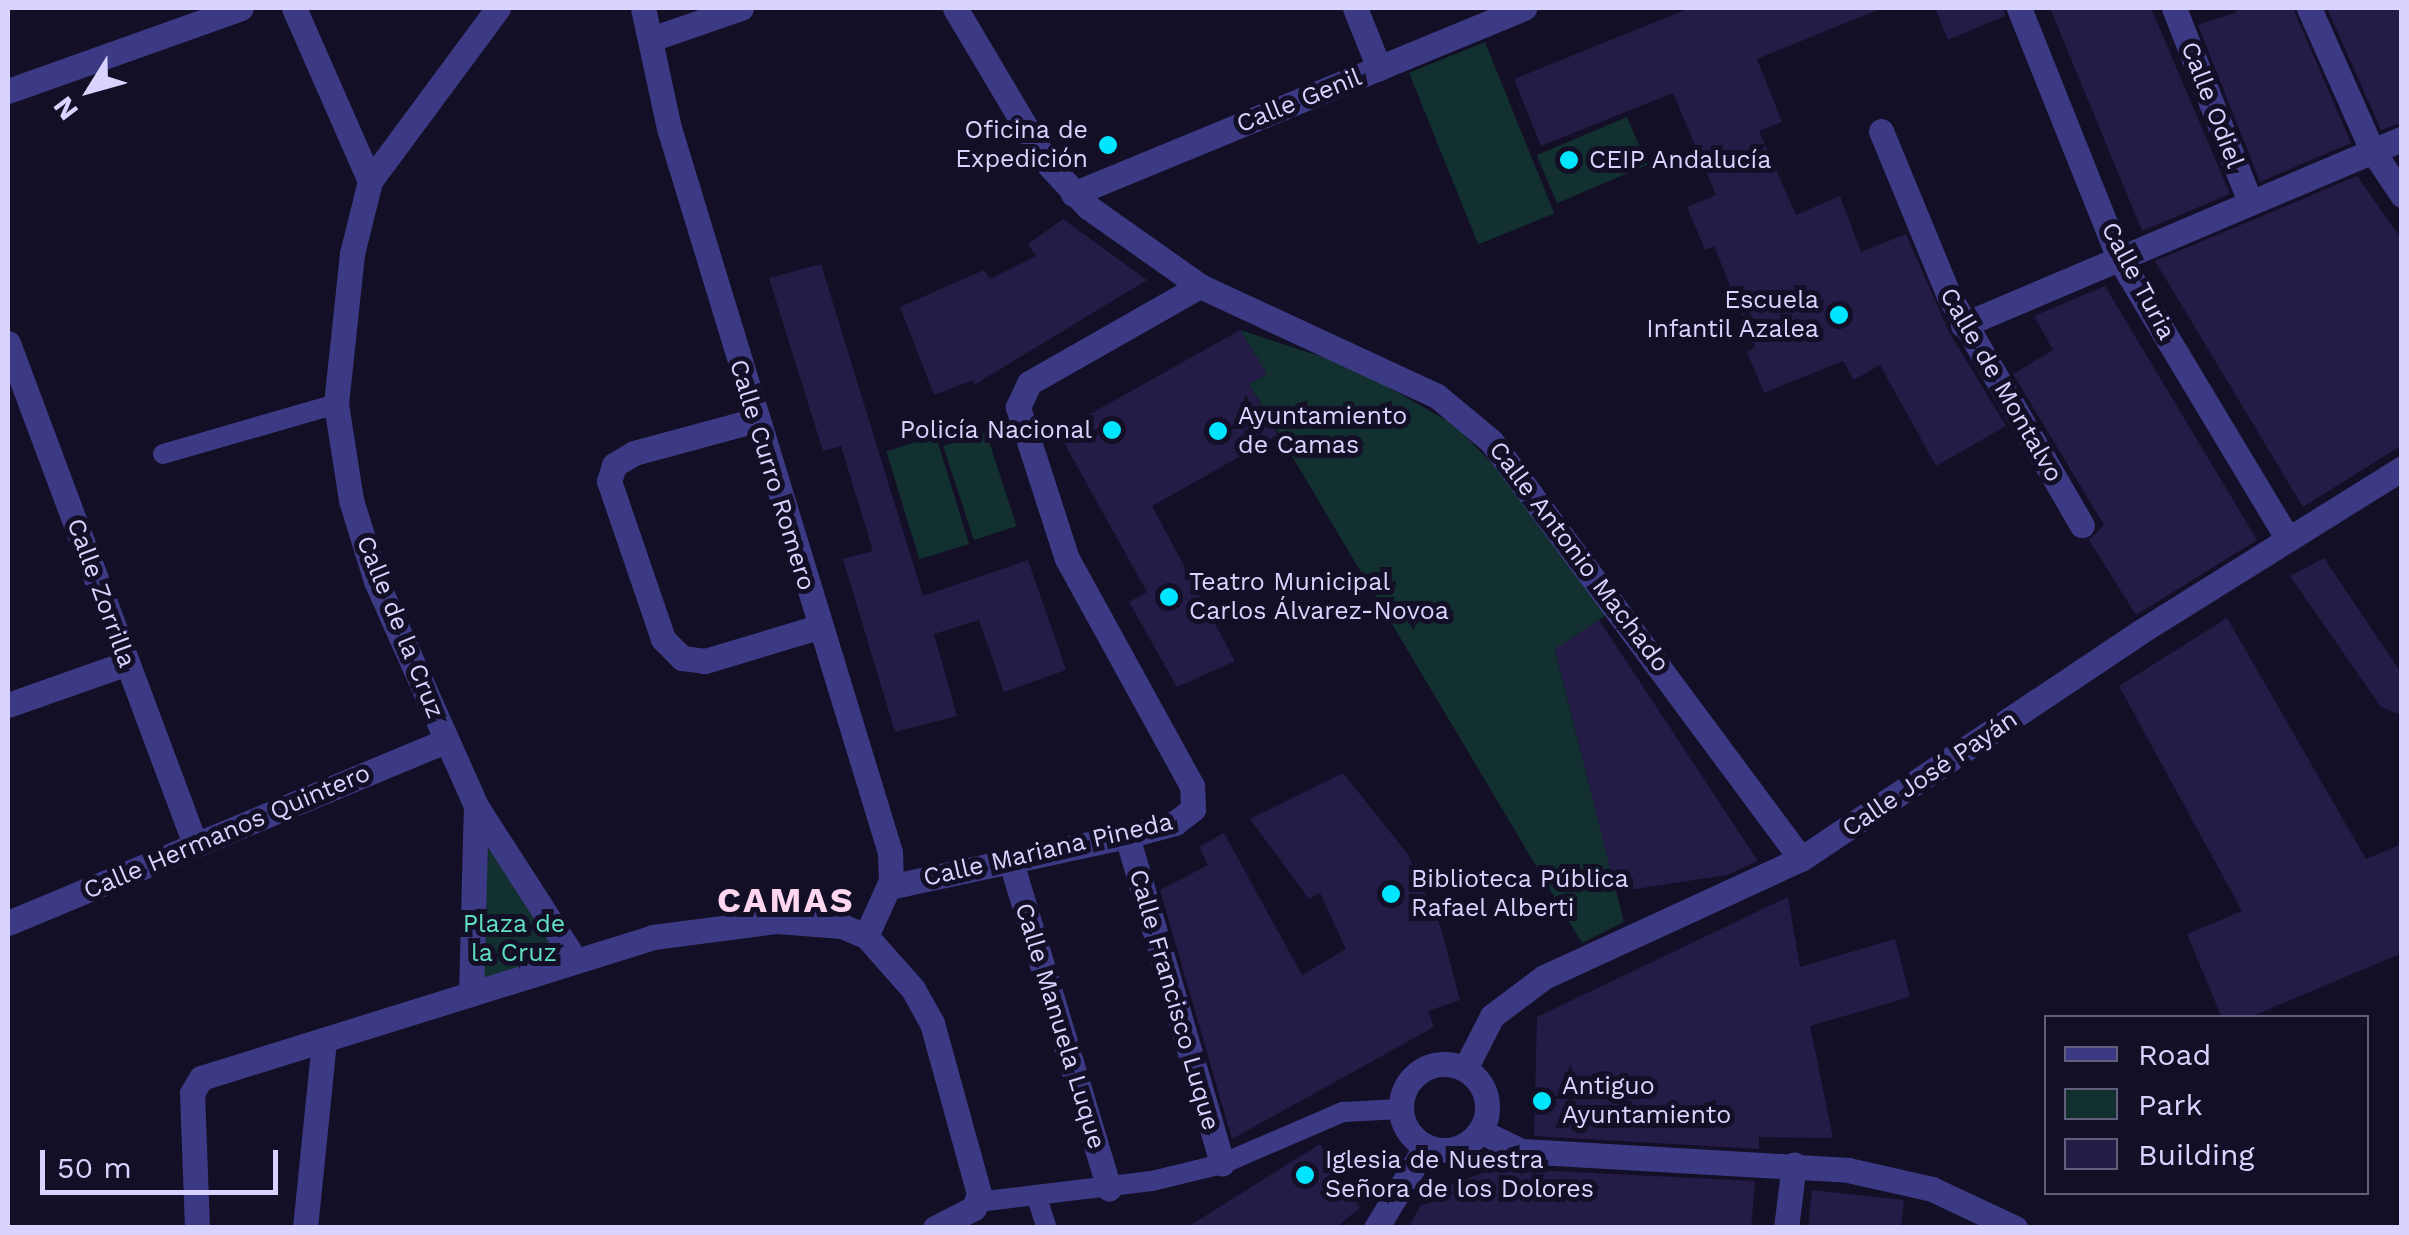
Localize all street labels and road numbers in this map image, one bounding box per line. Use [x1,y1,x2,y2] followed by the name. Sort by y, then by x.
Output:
[2174,38,2250,172] street label: Calle Odiel
[1232,62,1366,140] street label: Calle Genil
[2094,217,2182,345] street label: Calle Turia
[1933,282,2069,488] street label: Calle de Montalvo
[723,356,821,594] street label: Calle Curro Romero
[1482,435,1676,679] street label: Calle Antonio Machado
[60,514,142,672] street label: Calle Zorrilla
[350,531,450,723] street label: Calle de la Cruz
[1836,704,2024,844] street label: Calle José Payán
[79,758,375,906] street label: Calle Hermanos Quintero
[920,807,1176,893] street label: Calle Mariana Pineda
[1122,866,1226,1134] street label: Calle Francisco Luque
[1008,899,1112,1153] street label: Calle Manuela Luque

